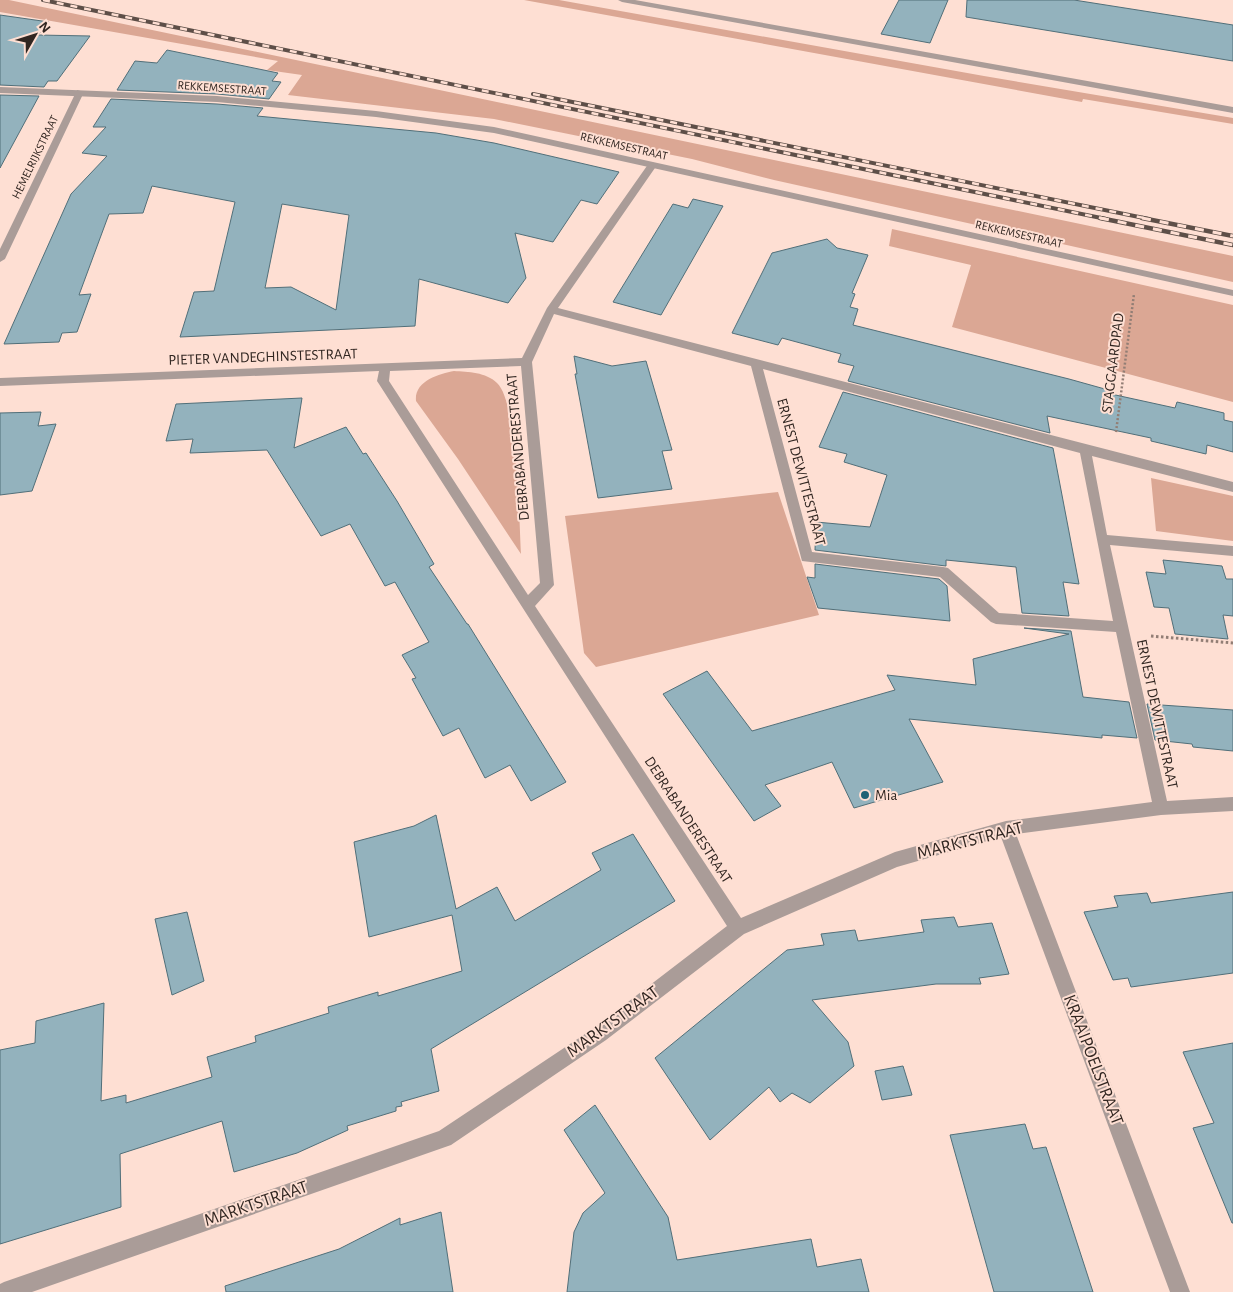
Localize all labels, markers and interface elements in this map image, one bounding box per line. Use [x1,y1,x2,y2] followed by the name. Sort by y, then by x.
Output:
[10,10,60,60] north arrow
[36,19,53,36] text: N
[177,79,267,97] street label: REKKEMSESTRAAT
[10,113,60,201] street label: HEMELRIJKSTRAAT
[579,130,669,162] street label: REKKEMSESTRAAT
[974,218,1064,250] street label: REKKEMSESTRAAT
[1099,312,1127,414] street label: STAGGAARDPAD
[168,346,359,368] street label: PIETER VANDEGHINSTESTRAAT
[504,372,532,521] street label: DEBRABANDERESTRAAT
[774,397,828,548] street label: ERNEST DEWITTESTRAAT
[1134,638,1180,791] street label: ERNEST DEWITTESTRAAT
[641,754,735,887] street label: DEBRABANDERESTRAAT
[875,788,897,803] place label: Mia
[859,789,871,801] marker: Mia
[915,819,1025,863] street label: MARKTSTRAAT
[564,983,662,1061] street label: MARKTSTRAAT
[1060,992,1126,1128] street label: KRAAIPOELSTRAAT
[202,1178,310,1230] street label: MARKTSTRAAT

